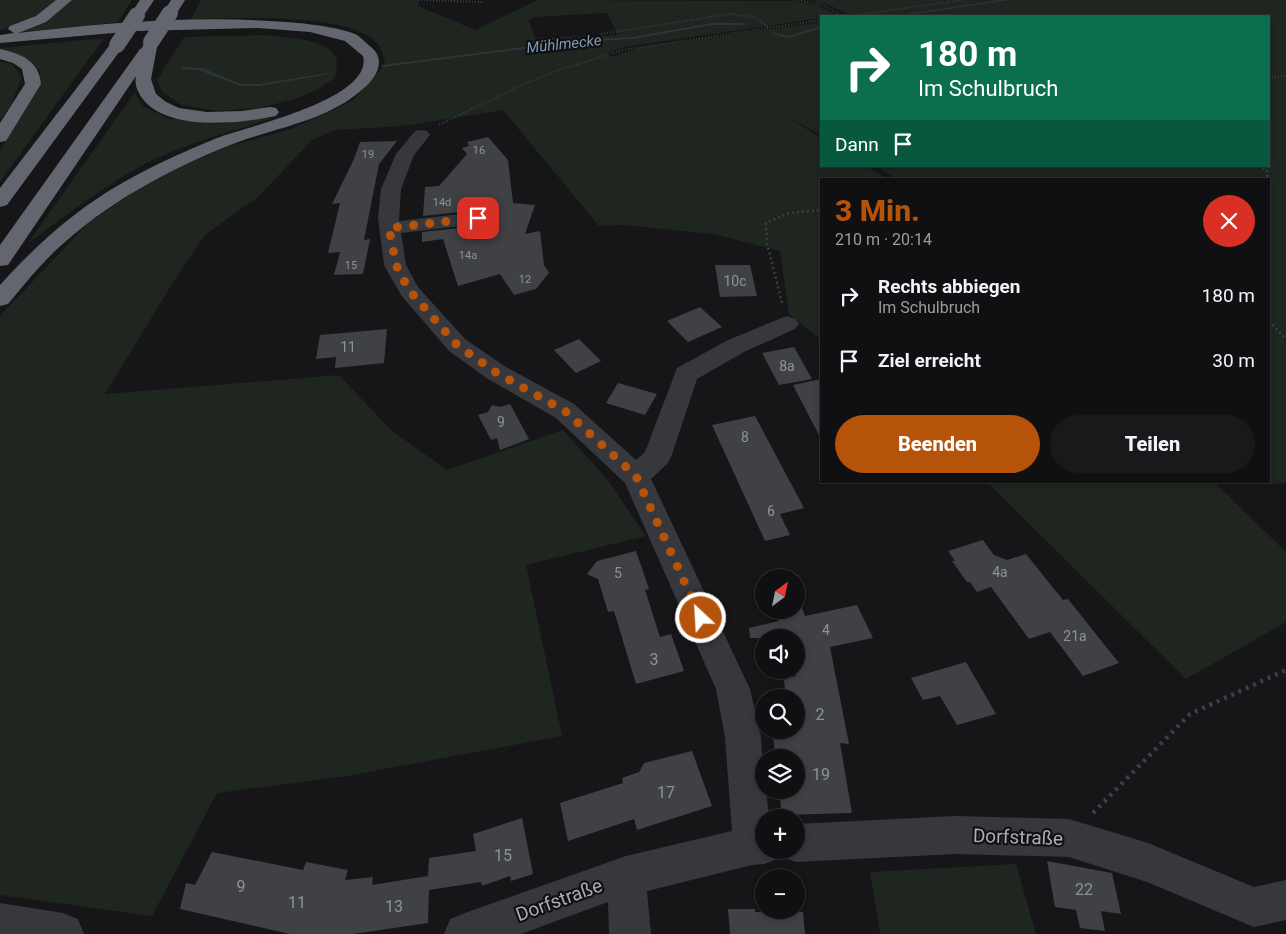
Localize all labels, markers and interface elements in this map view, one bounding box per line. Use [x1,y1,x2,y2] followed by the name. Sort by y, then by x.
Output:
[526,31,603,57] water label: Mühlmecke
[918,34,1017,75] text: 180 m
[835,35,900,100] icon: right
[918,76,1058,101] text: Im Schulbruch
[889,130,917,158] icon: arrive
[835,133,879,156] text: Dann
[473,144,485,157] house number: 16
[362,148,374,161] house number: 19
[835,193,920,228] text: 3 Min.
[1203,195,1255,247] button: close
[433,196,451,209] house number: 14d
[457,197,499,239] pin
[464,204,492,232] icon: arrive
[835,230,932,249] text: 210 m · 20:14
[459,249,477,262] house number: 14a
[345,259,357,272] house number: 15
[519,273,531,286] house number: 12
[723,273,747,289] house number: 10c
[878,275,1020,298] text: Rechts abbiegen
[835,282,863,310] icon: right
[1202,284,1255,307] text: 180 m
[878,298,980,317] text: Im Schulbruch
[340,339,356,355] house number: 11
[835,347,863,375] icon: arrive
[878,349,981,372] text: Ziel erreicht
[1212,349,1255,372] text: 30 m
[779,358,795,374] house number: 8a
[497,414,505,430] house number: 9
[835,415,1040,473] button: Beenden
[1050,415,1255,473] button: Teilen
[741,429,749,445] house number: 8
[767,503,775,519] house number: 6
[992,564,1008,580] house number: 4a
[614,565,622,581] house number: 5
[755,569,805,619] north arrow
[755,569,805,919] map controls
[674,591,726,643] position arrow
[822,622,830,638] house number: 4
[1063,628,1087,644] house number: 21a
[755,629,805,679] button: sound
[650,650,659,669] house number: 3
[755,689,805,739] button: search
[816,705,825,724] house number: 2
[755,749,805,799] button: layers
[812,765,830,784] house number: 19
[657,783,675,802] house number: 17
[755,809,805,859] button: +
[972,824,1064,850] street label: Dorfstraße
[494,846,512,865] house number: 15
[755,869,805,919] button: −
[513,874,605,926] street label: Dorfstraße
[237,877,246,896] house number: 9
[1075,880,1093,899] house number: 22
[288,893,306,912] house number: 11
[385,897,403,916] house number: 13

